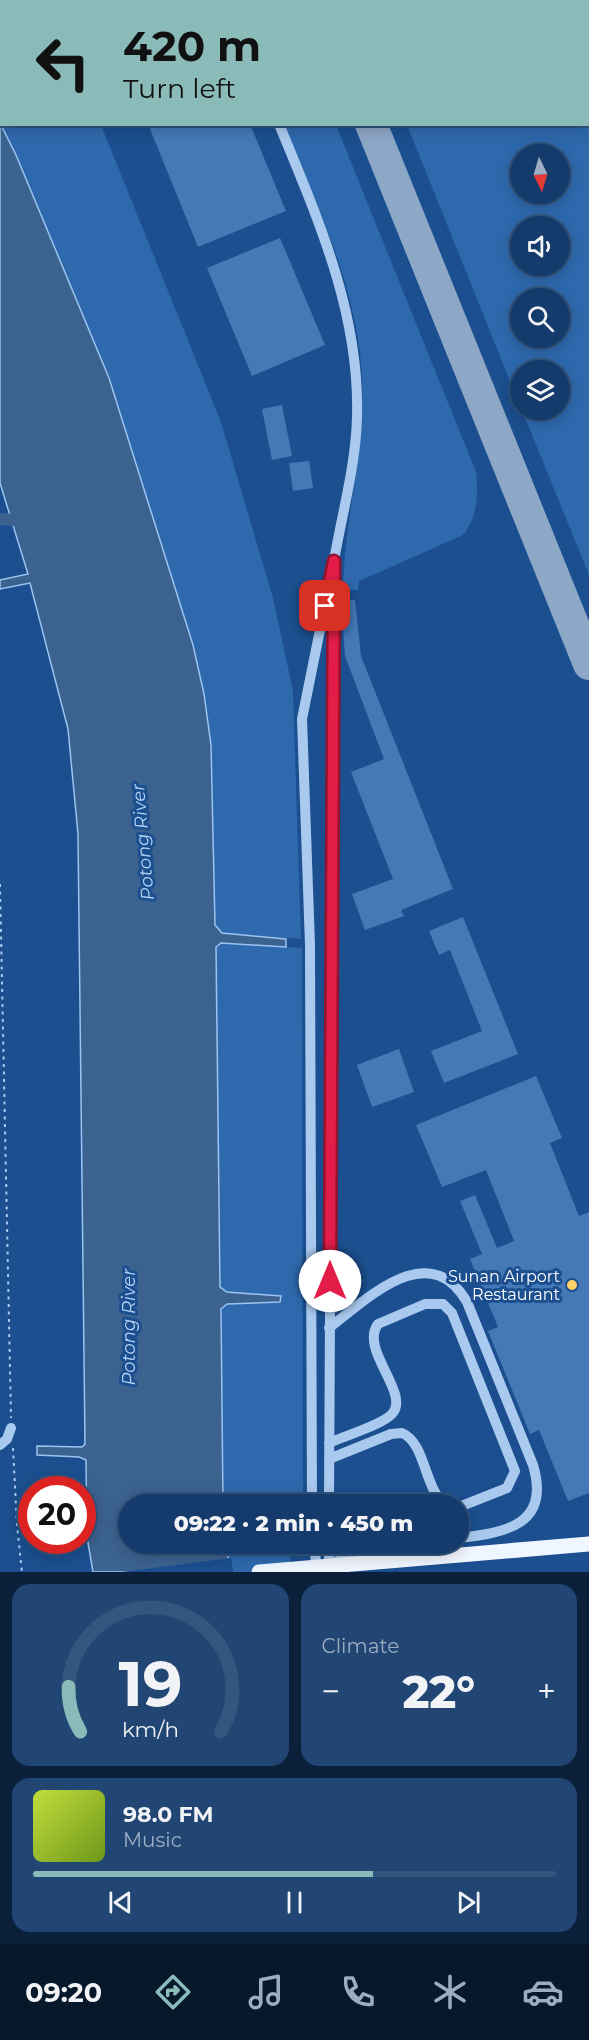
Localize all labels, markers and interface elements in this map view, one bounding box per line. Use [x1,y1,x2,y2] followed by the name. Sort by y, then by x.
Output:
[123,20,261,72] text: 420 m
[24,24,102,102] icon: left
[123,72,236,105] text: Turn left
[510,144,570,204] north arrow
[510,144,570,420] map controls
[510,216,570,276] button: sound
[510,288,570,348] button: search
[510,360,570,420] button: layers
[299,580,350,631] pin
[308,589,341,622] icon: arrive
[127,782,159,901] water label: Potong River
[298,1249,362,1313] position arrow
[448,1267,560,1304] place label: Sunan Airport Restaurant
[118,1268,140,1385] water label: Potong River
[565,1278,579,1292] marker: Sunan Airport Restaurant
[18,1476,96,1554] speed limit sign: 20
[174,1510,413,1537] text: 09:22 · 2 min · 450 m
[322,1634,399,1658] text: Climate
[118,1646,182,1722] text: 19
[402,1664,475,1719] text: 22°
[322,1671,340,1711] text: −
[537,1671,556,1711] text: +
[122,1716,179,1742] text: km/h
[123,1801,213,1828] text: 98.0 FM
[123,1828,182,1852] text: Music
[104,1886,137,1919] icon: previous
[278,1886,311,1919] icon: pause
[452,1886,485,1919] icon: next
[152,1971,194,2013] icon: directions
[245,1971,287,2013] icon: music
[337,1971,379,2013] icon: phone
[429,1971,471,2013] icon: climate
[522,1971,564,2013] icon: car
[25,1976,102,2009] text: 09:20

